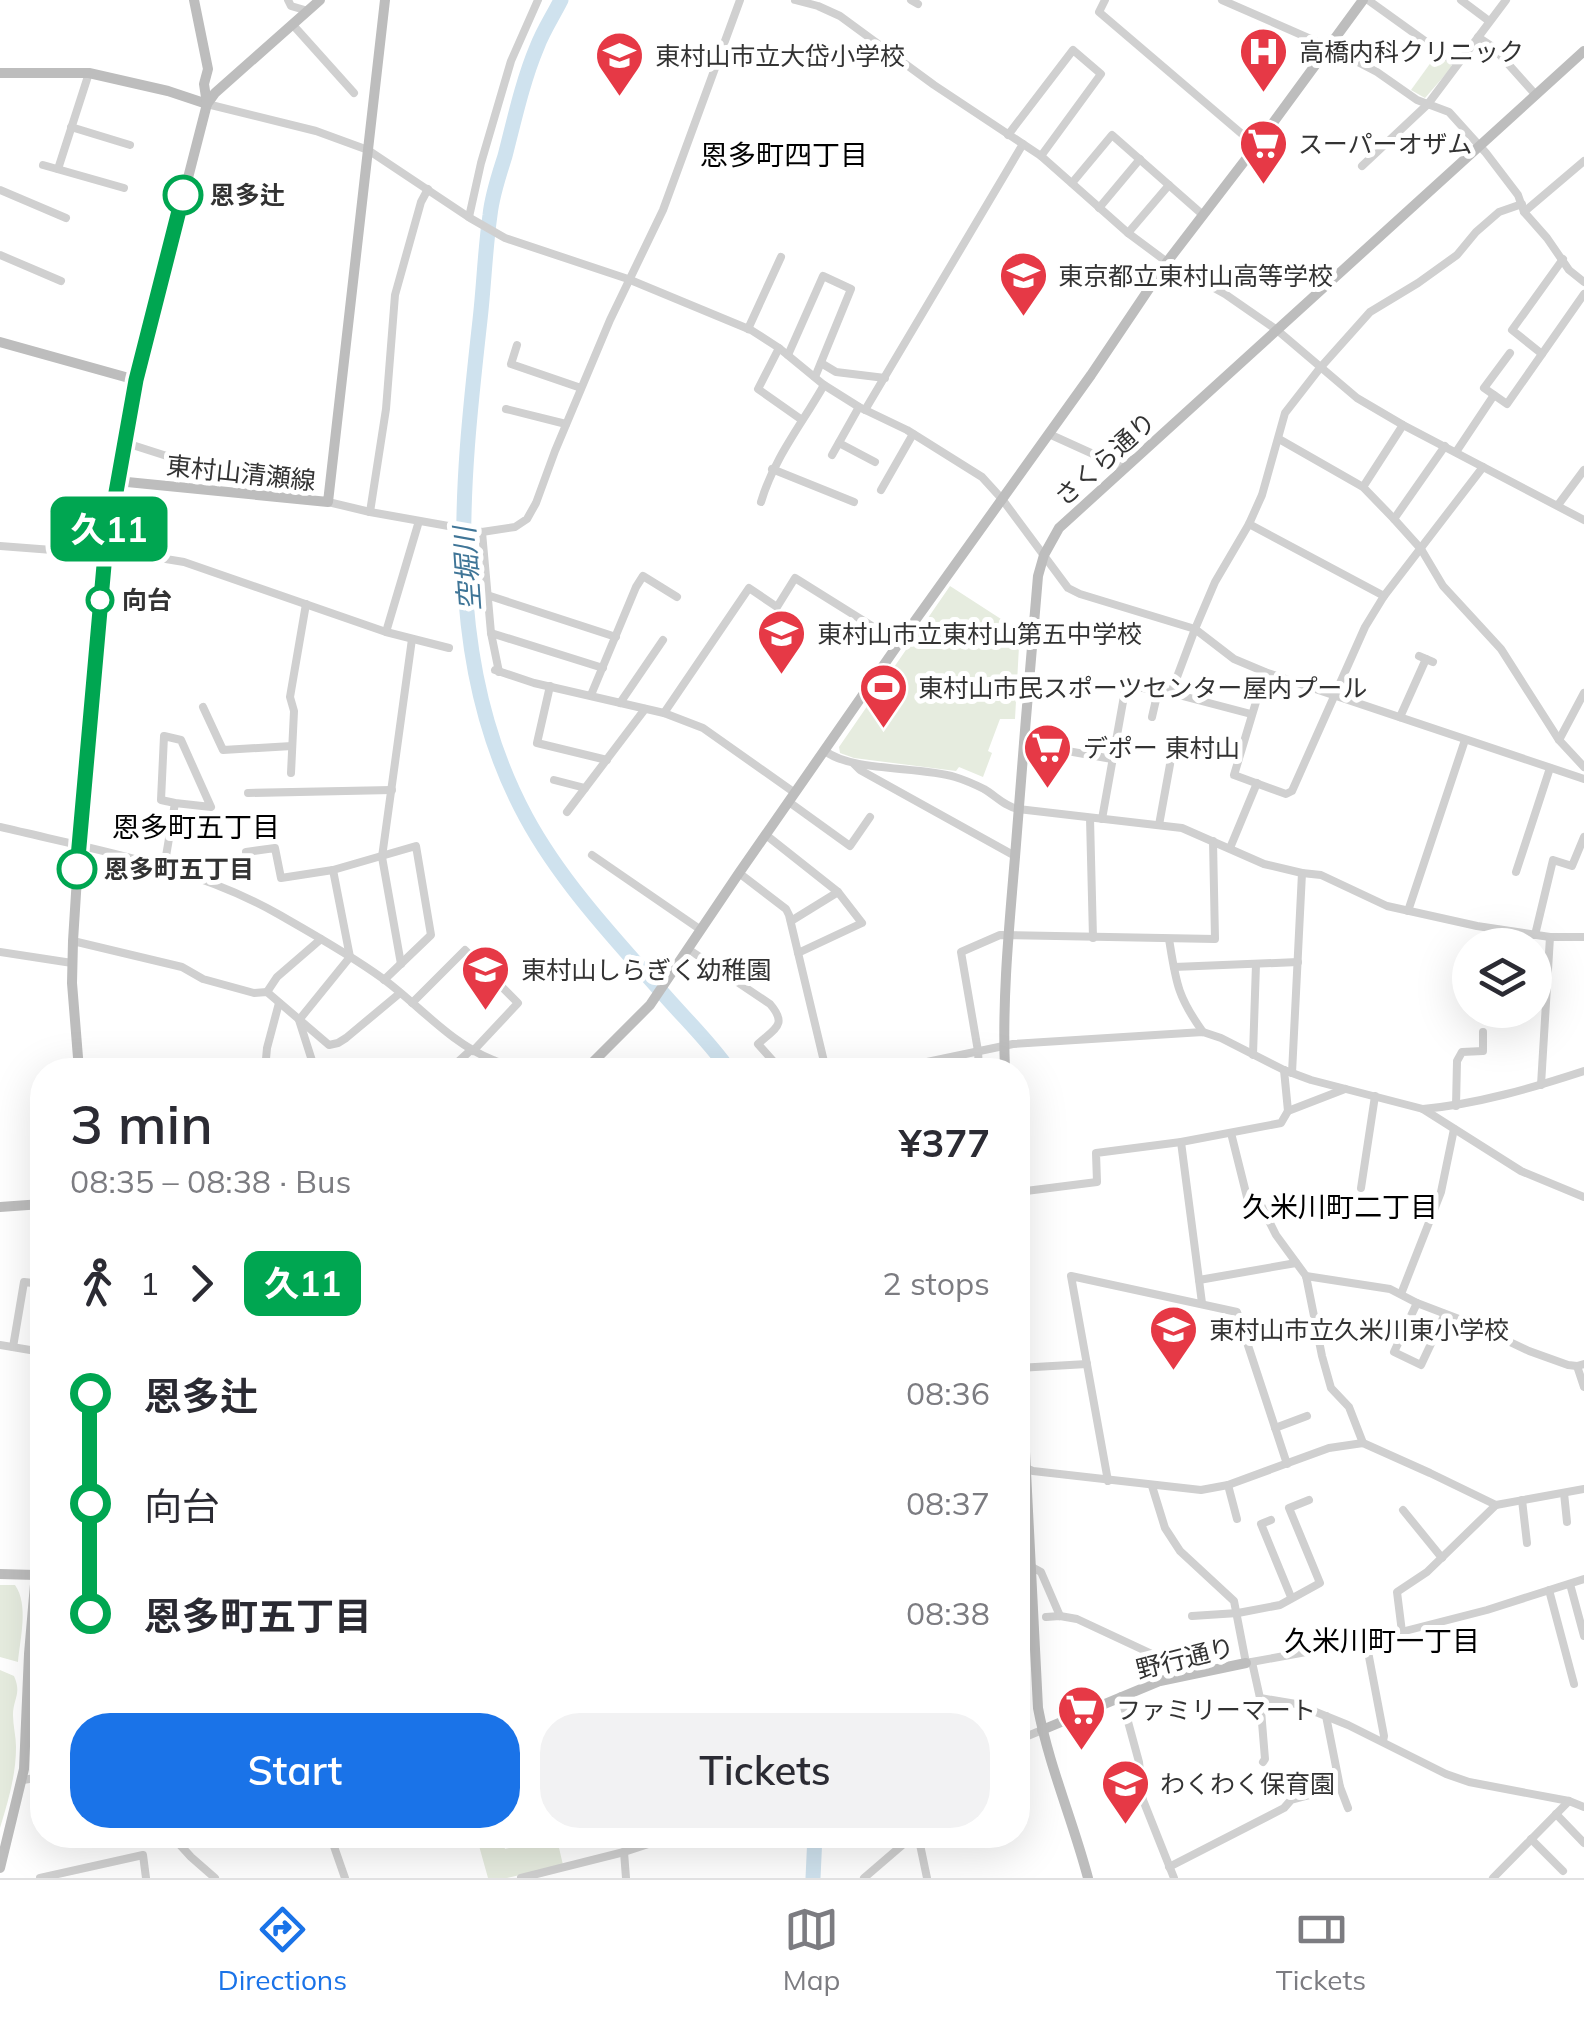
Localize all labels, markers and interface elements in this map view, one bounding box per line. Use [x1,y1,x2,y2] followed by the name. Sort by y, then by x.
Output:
[1238,26,1290,94] hospital icon: 高橋内科クリニック
[594,30,646,98] school or university icon: 東村山市立大岱小学校
[1299,36,1524,67] place label: 高橋内科クリニック
[655,40,905,71] place label: 東村山市立大岱小学校
[1237,118,1289,186] supermarket icon: スーパーオザム
[1298,128,1472,159] place label: スーパーオザム
[700,137,868,172] district label: 恩多町四丁目
[164,176,202,214] marker: 恩多辻
[210,179,285,210] place label: 恩多辻
[997,250,1049,318] school or university icon: 東京都立東村山高等学校
[1058,260,1333,291] place label: 東京都立東村山高等学校
[1048,405,1161,512] street label: さくら通り
[165,449,317,496] street label: 東村山清瀬線
[52,496,166,562] line badge: 久11
[70,507,148,551] text: 久11
[446,523,487,612] water label: 空堀川
[122,584,172,615] place label: 向台
[87,587,113,613] marker: 向台
[756,608,808,676] school or university icon: 東村山市立東村山第五中学校
[817,618,1142,649] place label: 東村山市立東村山第五中学校
[857,662,909,730] sports icon: 東村山市民スポーツセンター屋内プール
[918,672,1368,703] place label: 東村山市民スポーツセンター屋内プール
[1022,722,1074,790] supermarket icon: デポー 東村山
[1083,732,1240,763] place label: デポー 東村山
[112,809,280,844] district label: 恩多町五丁目
[58,850,96,888] marker: 恩多町五丁目
[104,853,254,884] place label: 恩多町五丁目
[1452,928,1552,1028] map controls
[1452,928,1552,1028] button: layers
[460,944,512,1012] school or university icon: 東村山しらぎく幼稚園
[521,954,772,985] place label: 東村山しらぎく幼稚園
[70,1089,213,1158] text: 3 min
[899,1119,990,1167] text: ¥377
[70,1161,351,1201] text: 08:35 – 08:38 · Bus
[1242,1189,1438,1224] district label: 久米川町二丁目
[70,1256,125,1311] icon: walk
[174,1256,229,1311] icon: forward
[264,1261,341,1305] text: 久11
[140,1263,159,1303] text: 1
[882,1263,990,1303] text: 2 stops
[1148,1304,1200,1372] school or university icon: 東村山市立久米川東小学校
[1209,1314,1509,1345] place label: 東村山市立久米川東小学校
[144,1372,258,1420] text: 恩多辻
[906,1373,990,1413] text: 08:36
[144,1482,220,1530] text: 向台
[906,1483,990,1523] text: 08:37
[144,1592,372,1640] text: 恩多町五丁目
[906,1593,990,1633] text: 08:38
[1284,1623,1480,1658] district label: 久米川町一丁目
[1133,1630,1237,1685] street label: 野行通り
[1055,1684,1107,1752] supermarket icon: ファミリーマート
[1116,1694,1316,1725] place label: ファミリーマート
[70,1713,520,1828] button: Start
[540,1713,990,1828] button: Tickets
[1099,1758,1151,1826] school or university icon: わくわく保育園
[1160,1768,1335,1799] place label: わくわく保育園
[218,1902,347,1997] tab: Directions
[783,1902,840,1997] tab: Map
[1276,1902,1366,1997] tab: Tickets

